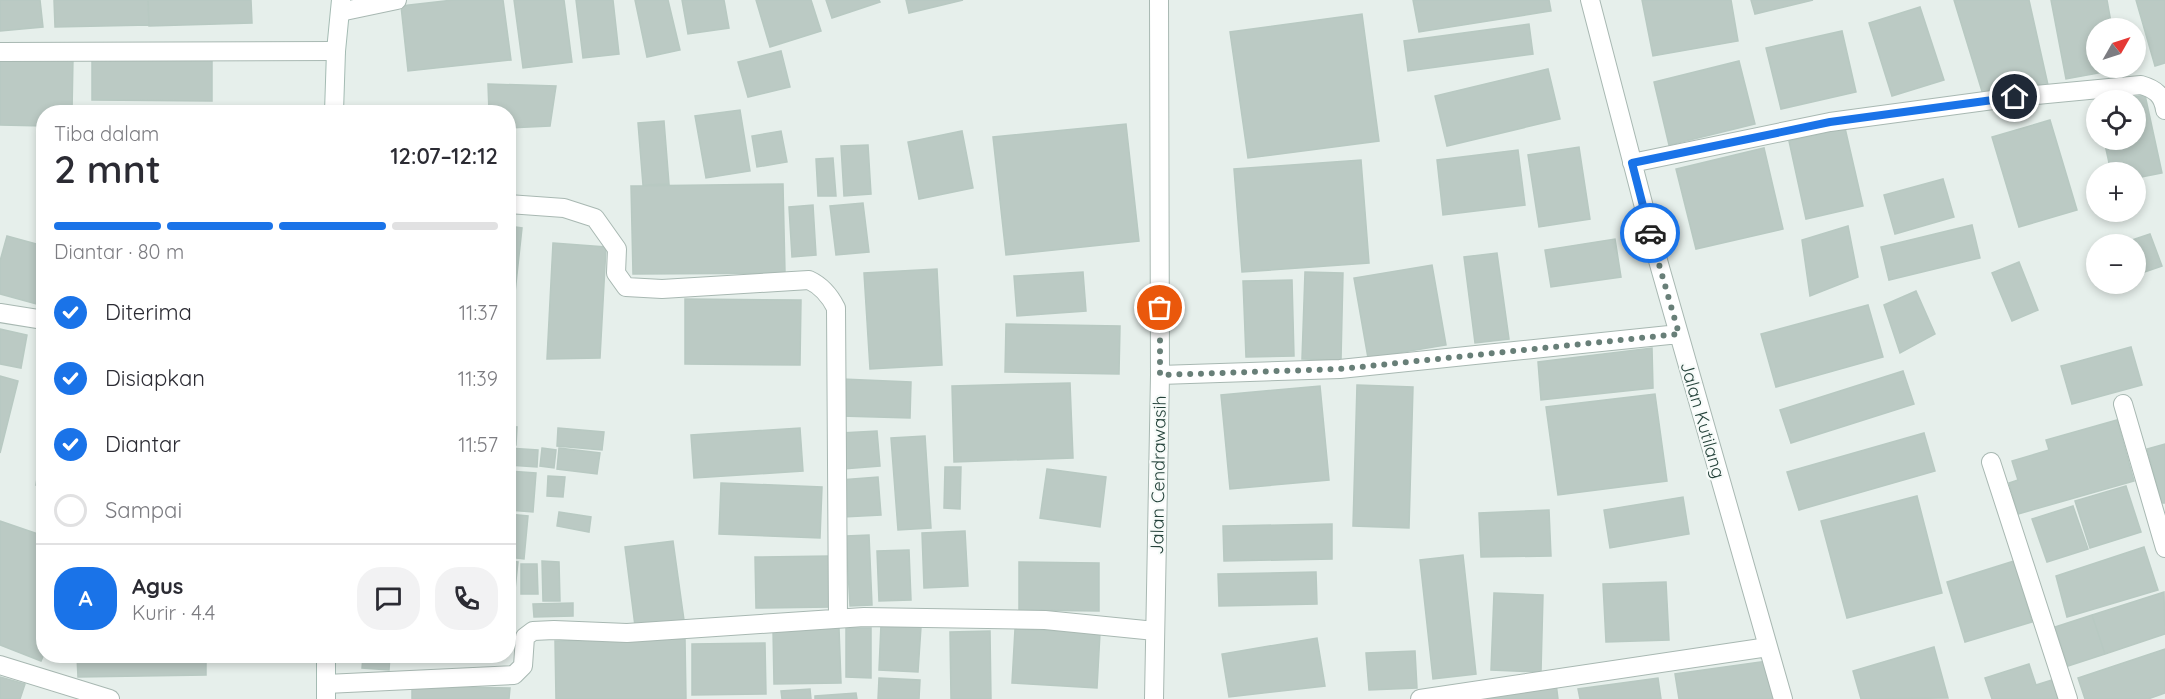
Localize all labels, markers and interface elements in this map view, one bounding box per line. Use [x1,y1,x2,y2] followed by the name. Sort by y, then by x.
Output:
[2086,18,2146,78] north arrow
[2086,18,2146,294] map controls
[1989,71,2040,122] pin
[1998,80,2031,113] icon: home
[2086,90,2146,150] button: locate
[54,121,159,146] text: Tiba dalam
[390,142,498,170] text: 12:07–12:12
[54,144,161,193] text: 2 mnt
[2086,162,2146,222] button: +
[1620,203,1680,263] courier
[1634,217,1667,250] icon: car
[2086,234,2146,294] button: −
[54,239,184,264] text: Diantar · 80 m
[1134,282,1185,333] pin
[1143,291,1176,324] icon: bag
[54,296,87,329] icon: check
[105,298,192,326] text: Diterima
[459,300,498,325] text: 11:37
[1675,359,1731,481] street label: Jalan Kutilang
[54,362,87,395] icon: check
[105,364,205,392] text: Disiapkan
[458,366,498,391] text: 11:39
[1145,395,1171,555] street label: Jalan Cendrawasih
[54,428,87,461] icon: check
[105,430,181,458] text: Diantar
[458,432,498,457] text: 11:57
[105,496,182,524] text: Sampai
[357,567,420,630] button: chat
[435,567,498,630] button: phone
[132,572,183,600] text: Agus
[78,584,93,612] text: A
[132,600,215,625] text: Kurir · 4.4

